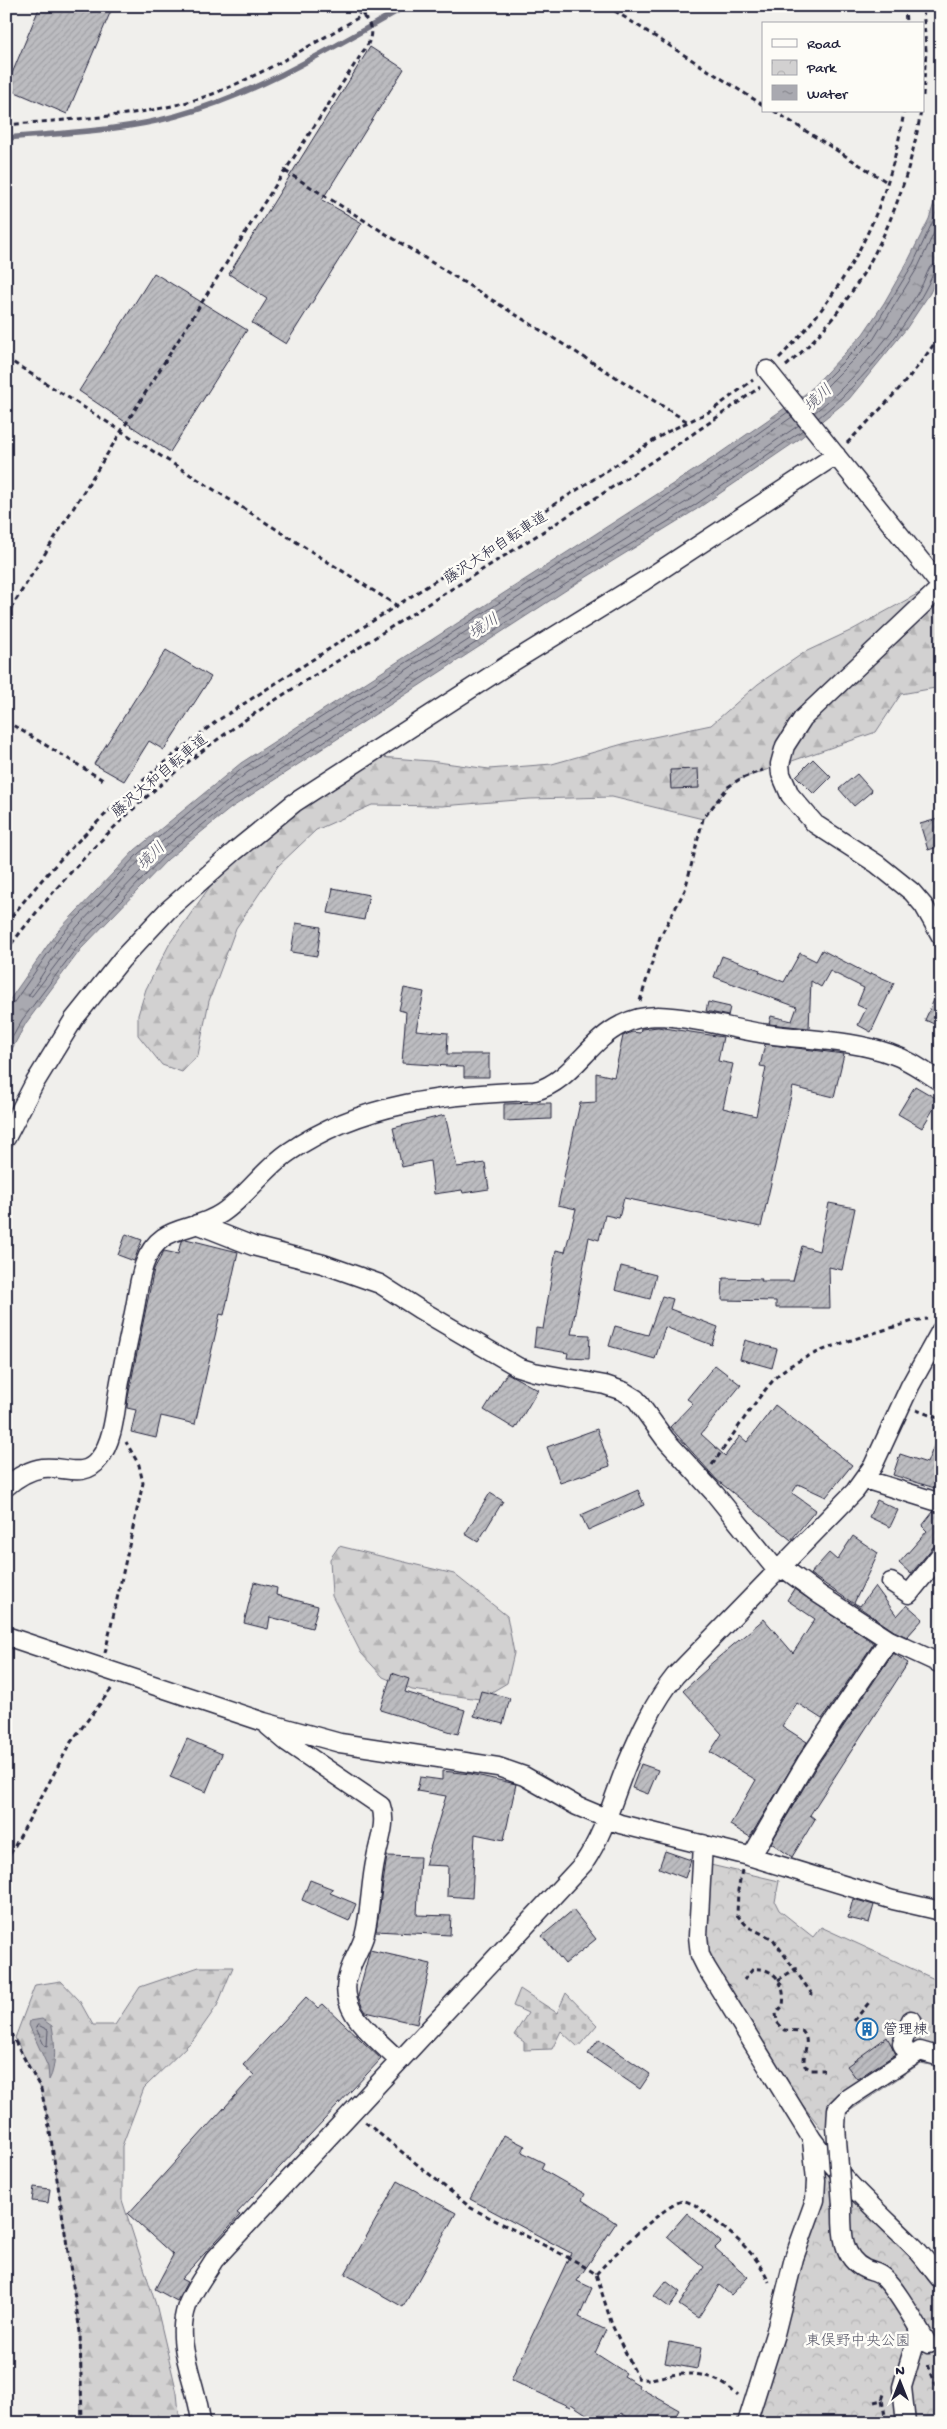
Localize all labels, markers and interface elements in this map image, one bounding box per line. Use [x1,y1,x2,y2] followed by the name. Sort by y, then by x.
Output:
[762,22,924,112] legend
[807,36,841,54] text: Road
[806,60,837,78] text: Park
[807,86,849,104] text: Water
[801,381,838,417] water label: 境川
[440,508,551,589] street label: 藤沢大和自転車道
[466,610,504,645] water label: 境川
[108,730,212,822] street label: 藤沢大和自転車道
[134,839,171,875] water label: 境川
[855,2017,879,2041] building icon: 管理棟
[883,2021,928,2040] place label: 管理棟
[805,2332,911,2351] park label: 東俣野中央公園
[874,2356,924,2406] north arrow
[895,2363,905,2380] text: N

